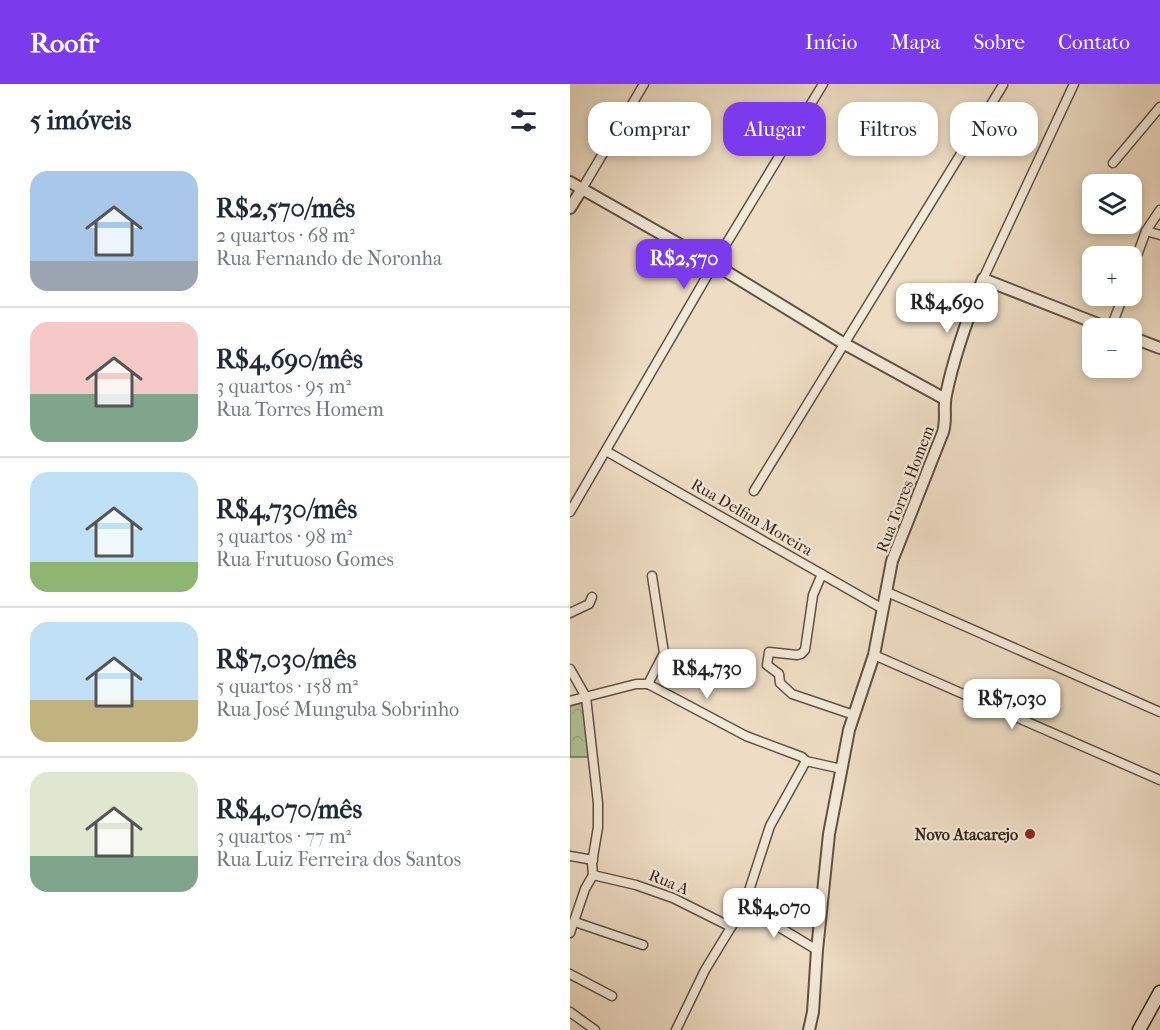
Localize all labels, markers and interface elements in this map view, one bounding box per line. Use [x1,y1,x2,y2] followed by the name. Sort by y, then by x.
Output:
[30,26,99,59] text: Roofr
[805,30,857,54] text: Início
[890,30,940,54] text: Mapa
[973,30,1025,54] text: Sobre
[1058,30,1130,54] text: Contato
[588,102,711,156] chip: Comprar
[723,102,826,156] chip: Alugar
[838,102,938,156] chip: Filtros
[950,102,1038,156] chip: Novo
[507,104,540,137] icon: filters
[30,105,131,136] text: 5 imóveis
[1082,174,1142,378] map controls
[1082,174,1142,234] button: layers
[216,193,355,224] text: R$2,570/mês
[78,195,150,267] icon: home
[216,224,355,247] text: 2 quartos · 68 m²
[629,239,739,290] pin: R$2,570
[1082,246,1142,306] button: +
[216,247,442,270] text: Rua Fernando de Noronha
[650,247,718,270] text: R$2,570
[892,283,1002,334] pin: R$4,690
[910,291,984,314] text: R$4,690
[1082,318,1142,378] button: −
[216,344,363,375] text: R$4,690/mês
[78,346,150,418] icon: home
[216,375,351,398] text: 3 quartos · 95 m²
[216,398,384,421] text: Rua Torres Homem
[872,422,938,555] street label: Rua Torres Homem
[688,474,817,560] street label: Rua Delfim Moreira
[216,494,357,525] text: R$4,730/mês
[78,496,150,568] icon: home
[216,525,352,548] text: 3 quartos · 98 m²
[216,548,394,571] text: Rua Frutuoso Gomes
[216,644,356,675] text: R$7,030/mês
[78,646,150,718] icon: home
[652,649,762,700] pin: R$4,730
[672,657,742,680] text: R$4,730
[216,675,358,698] text: 5 quartos · 158 m²
[957,679,1067,730] pin: R$7,030
[977,687,1047,710] text: R$7,030
[216,698,459,721] text: Rua José Munguba Sobrinho
[216,794,362,825] text: R$4,070/mês
[78,796,150,868] icon: home
[216,825,351,848] text: 3 quartos · 77 m²
[915,825,1018,844] place label: Novo Atacarejo
[1023,827,1037,841] marker: Novo Atacarejo
[216,848,461,871] text: Rua Luiz Ferreira dos Santos
[646,865,692,899] street label: Rua A
[719,888,829,939] pin: R$4,070
[737,896,811,919] text: R$4,070

